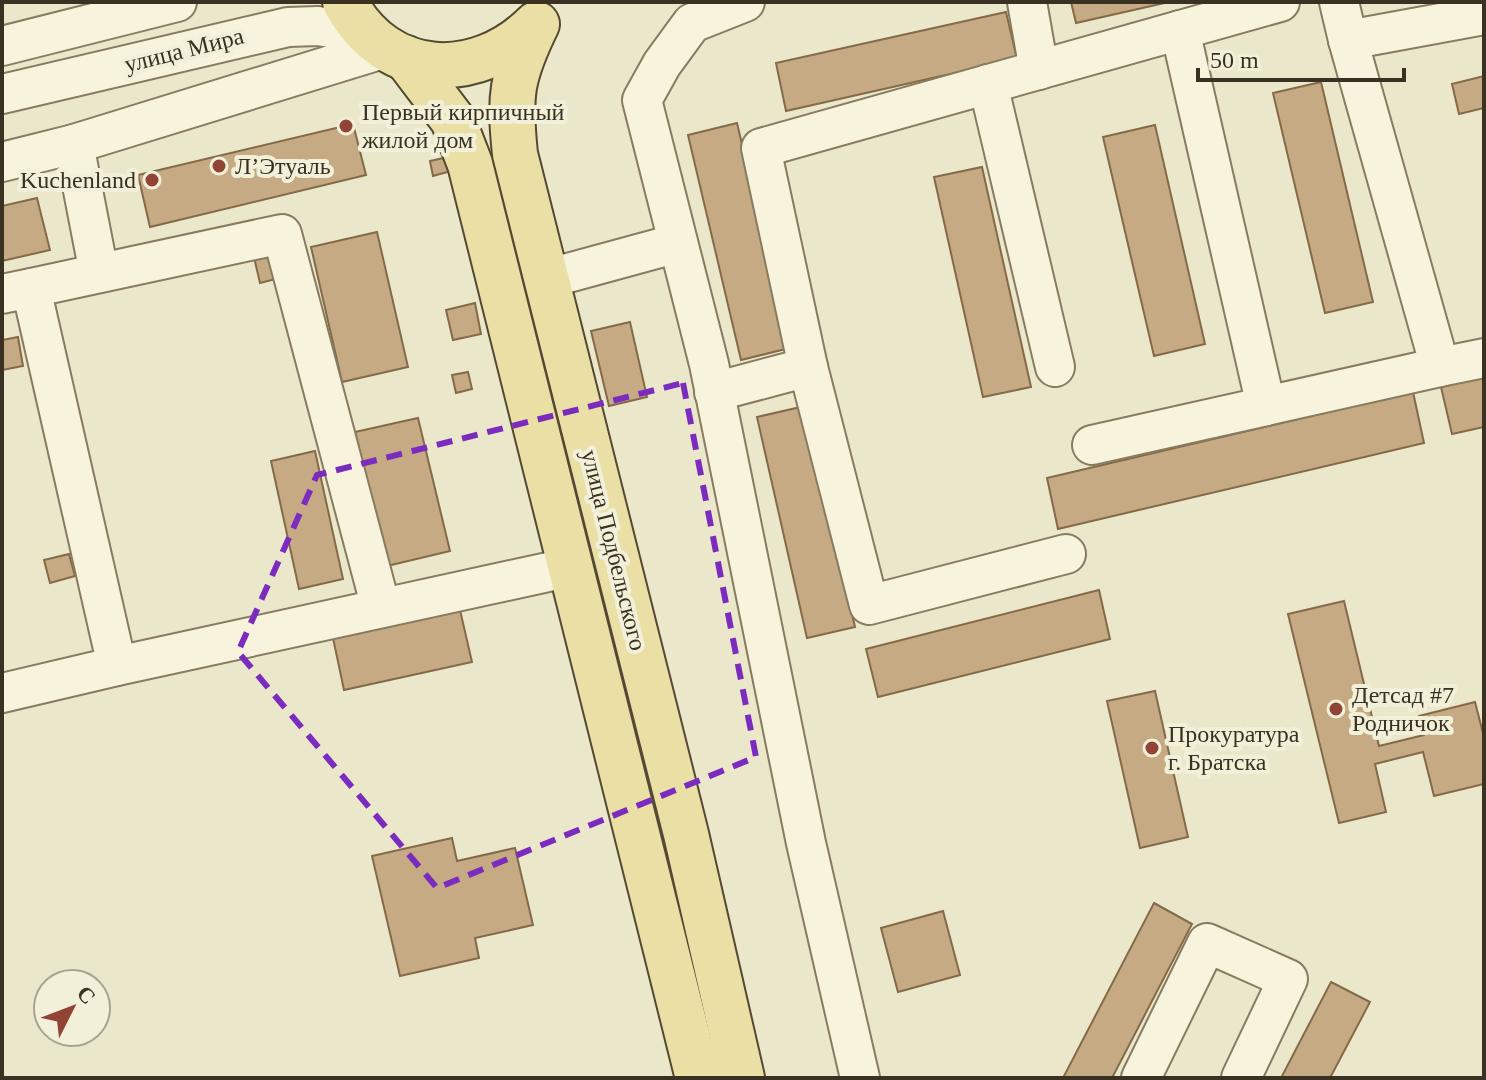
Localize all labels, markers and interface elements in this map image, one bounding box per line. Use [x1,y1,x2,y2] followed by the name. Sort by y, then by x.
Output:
[122,23,247,77] street label: улица Мира
[1198,32,1404,82] scale bar
[1210,47,1259,73] text: 50 m
[361,99,565,153] place label: Первый кирпичный жилой дом
[337,117,355,135] marker: Первый кирпичный жилой дом
[235,153,331,179] place label: Л’Этуаль
[210,157,228,175] marker: Л’Этуаль
[20,167,136,193] place label: Kuchenland
[143,171,161,189] marker: Kuchenland
[576,447,652,653] street label: улица Подбельского
[1352,682,1454,736] place label: Детсад #7 Родничок
[1327,700,1345,718] marker: Детсад #7 Родничок
[1168,721,1300,775] place label: Прокуратура г. Братска
[1143,739,1161,757] marker: Прокуратура г. Братска
[32,968,112,1048] north arrow
[72,981,101,1009] text: С

